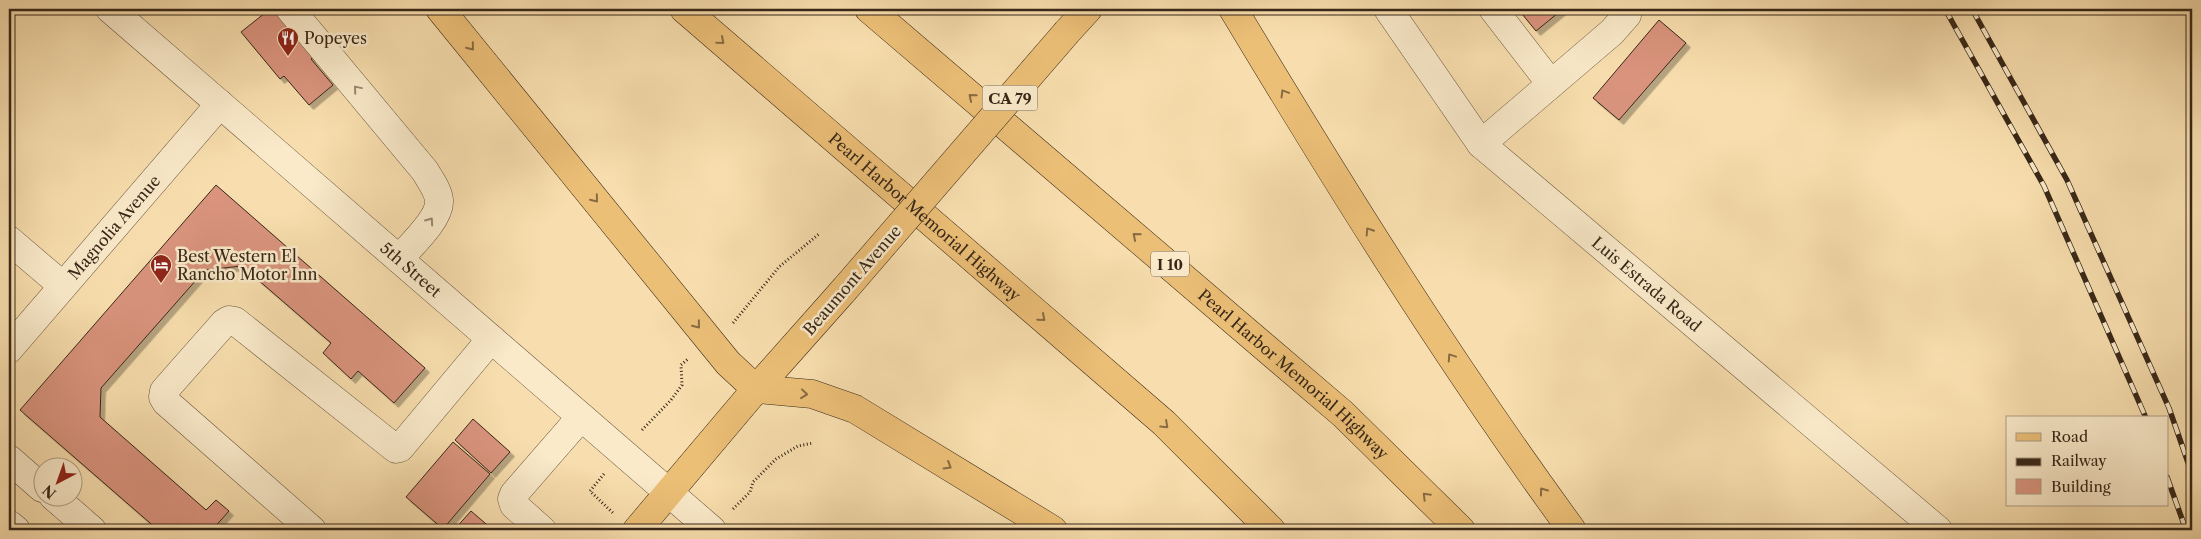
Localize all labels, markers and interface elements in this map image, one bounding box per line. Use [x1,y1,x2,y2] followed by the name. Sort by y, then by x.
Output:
[276,26,300,57] restaurant icon: Popeyes
[304,28,367,48] place label: Popeyes
[715,35,724,44] one-way arrow
[465,41,474,50] one-way arrow
[355,86,363,95] one-way arrow
[982,86,1038,110] road number: CA 79
[1280,89,1290,98] one-way arrow
[969,93,978,102] one-way arrow
[825,128,1026,306] street label: Pearl Harbor Memorial Highway
[64,171,164,283] street label: Magnolia Avenue
[589,193,597,202] one-way arrow
[424,217,433,227] one-way arrow
[799,221,905,339] street label: Beaumont Avenue
[1366,227,1375,237] one-way arrow
[1133,232,1142,241] one-way arrow
[1588,232,1706,336] street label: Luis Estrada Road
[376,238,446,301] street label: 5th Street
[177,246,317,284] place label: Best Western El Rancho Motor Inn
[1151,252,1189,276] road number: I 10
[149,253,173,284] hotel icon: Best Western El Rancho Motor Inn
[1194,285,1394,464] street label: Pearl Harbor Memorial Highway
[1037,312,1046,321] one-way arrow
[692,319,700,328] one-way arrow
[1447,353,1457,362] one-way arrow
[801,388,809,399] one-way arrow
[2006,416,2168,506] legend
[1159,419,1168,428] one-way arrow
[2051,427,2088,446] text: Road
[2051,451,2107,470] text: Railway
[32,456,82,506] north arrow
[943,460,952,470] one-way arrow
[2051,477,2111,496] text: Building
[39,481,60,503] text: N
[1540,487,1549,497] one-way arrow
[1423,493,1432,502] one-way arrow

